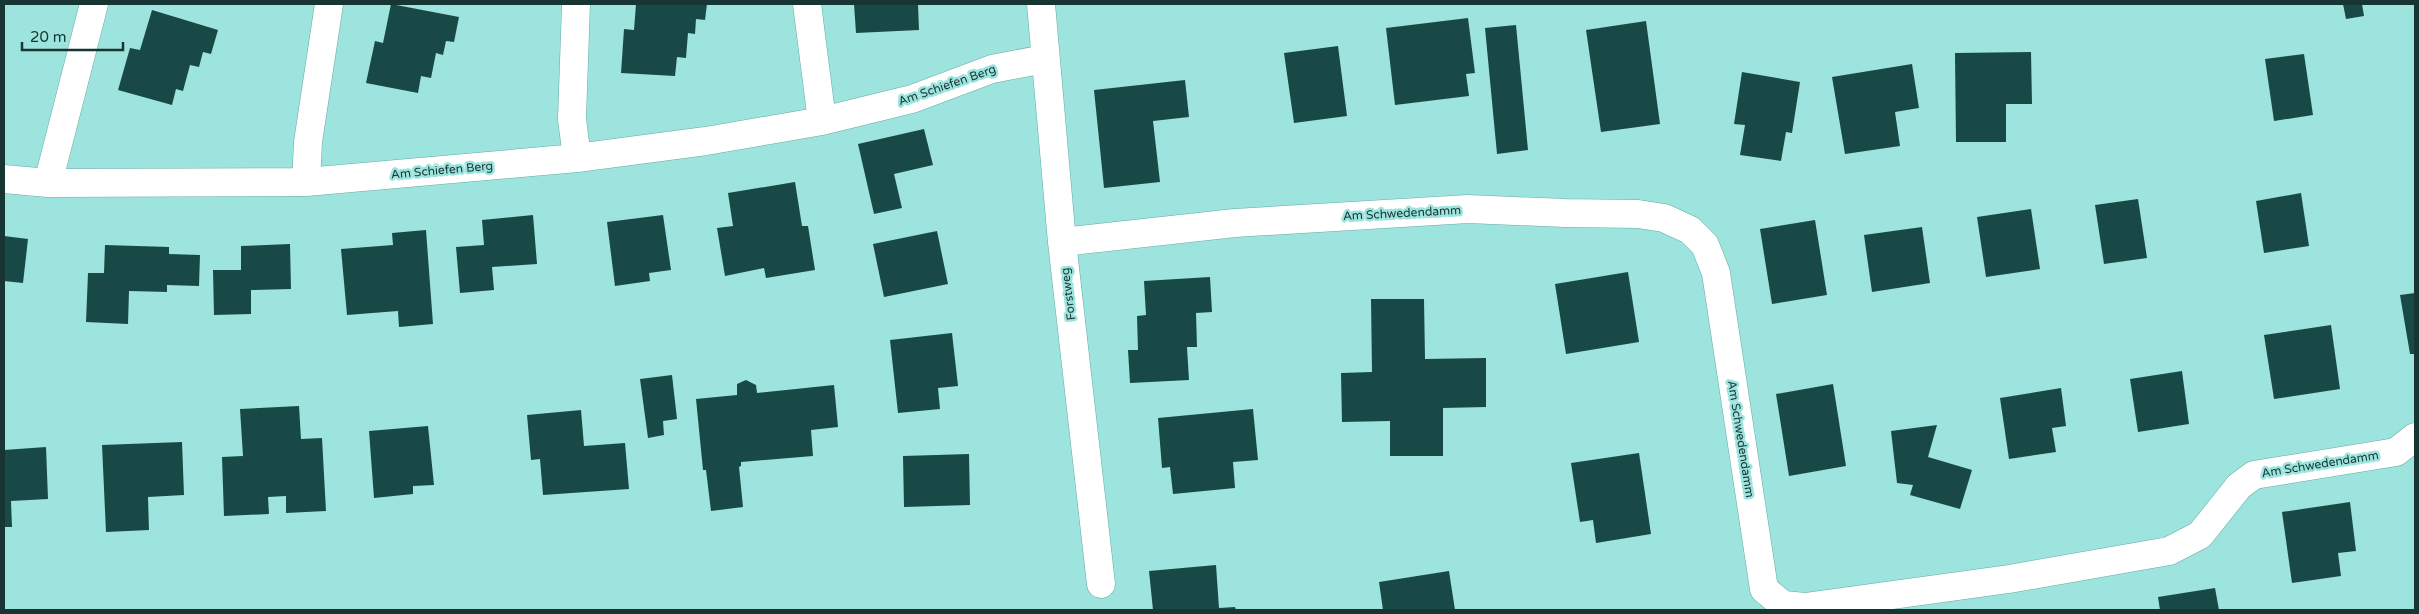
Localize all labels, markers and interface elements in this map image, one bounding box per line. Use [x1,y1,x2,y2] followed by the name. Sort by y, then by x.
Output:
[22,20,124,52] scale bar
[30,28,67,46] text: 20 m
[896,62,998,108] street label: Am Schiefen Berg
[390,159,494,181] street label: Am Schiefen Berg
[1343,203,1461,223] street label: Am Schwedendamm
[1058,267,1078,321] street label: Forstweg
[1725,380,1757,498] street label: Am Schwedendamm
[2261,448,2379,480] street label: Am Schwedendamm

